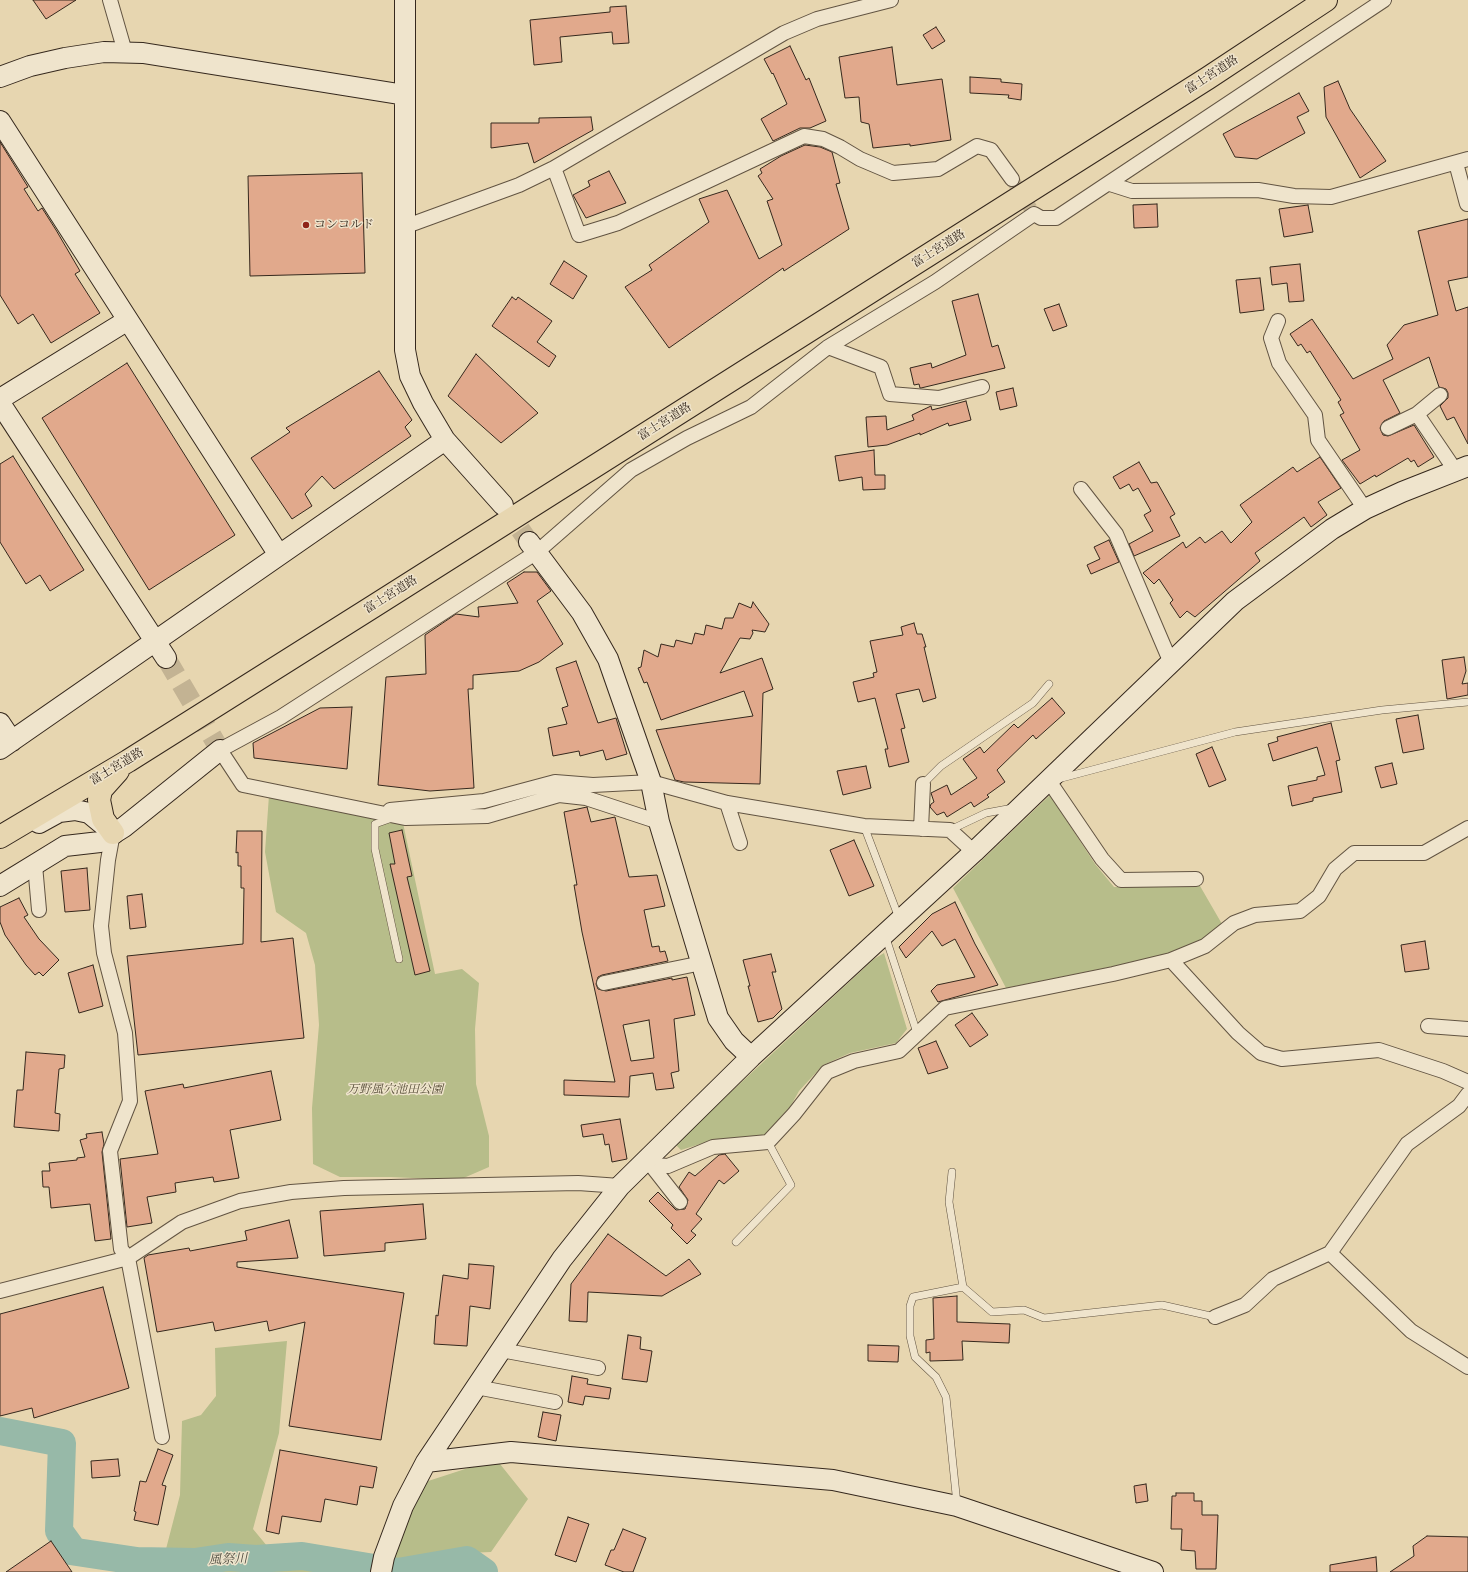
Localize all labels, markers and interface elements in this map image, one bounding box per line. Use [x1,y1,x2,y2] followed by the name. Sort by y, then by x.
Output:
[1183,53,1241,97] street label: 富士宮道路
[314,218,374,232] place label: コンコルド
[301,220,311,230] marker: コンコルド
[910,227,968,271] street label: 富士宮道路
[636,400,694,444] street label: 富士宮道路
[362,573,420,617] street label: 富士宮道路
[88,745,146,789] street label: 富士宮道路
[347,1083,443,1097] park label: 万野風穴池田公園
[208,1552,248,1568] water label: 風祭川

